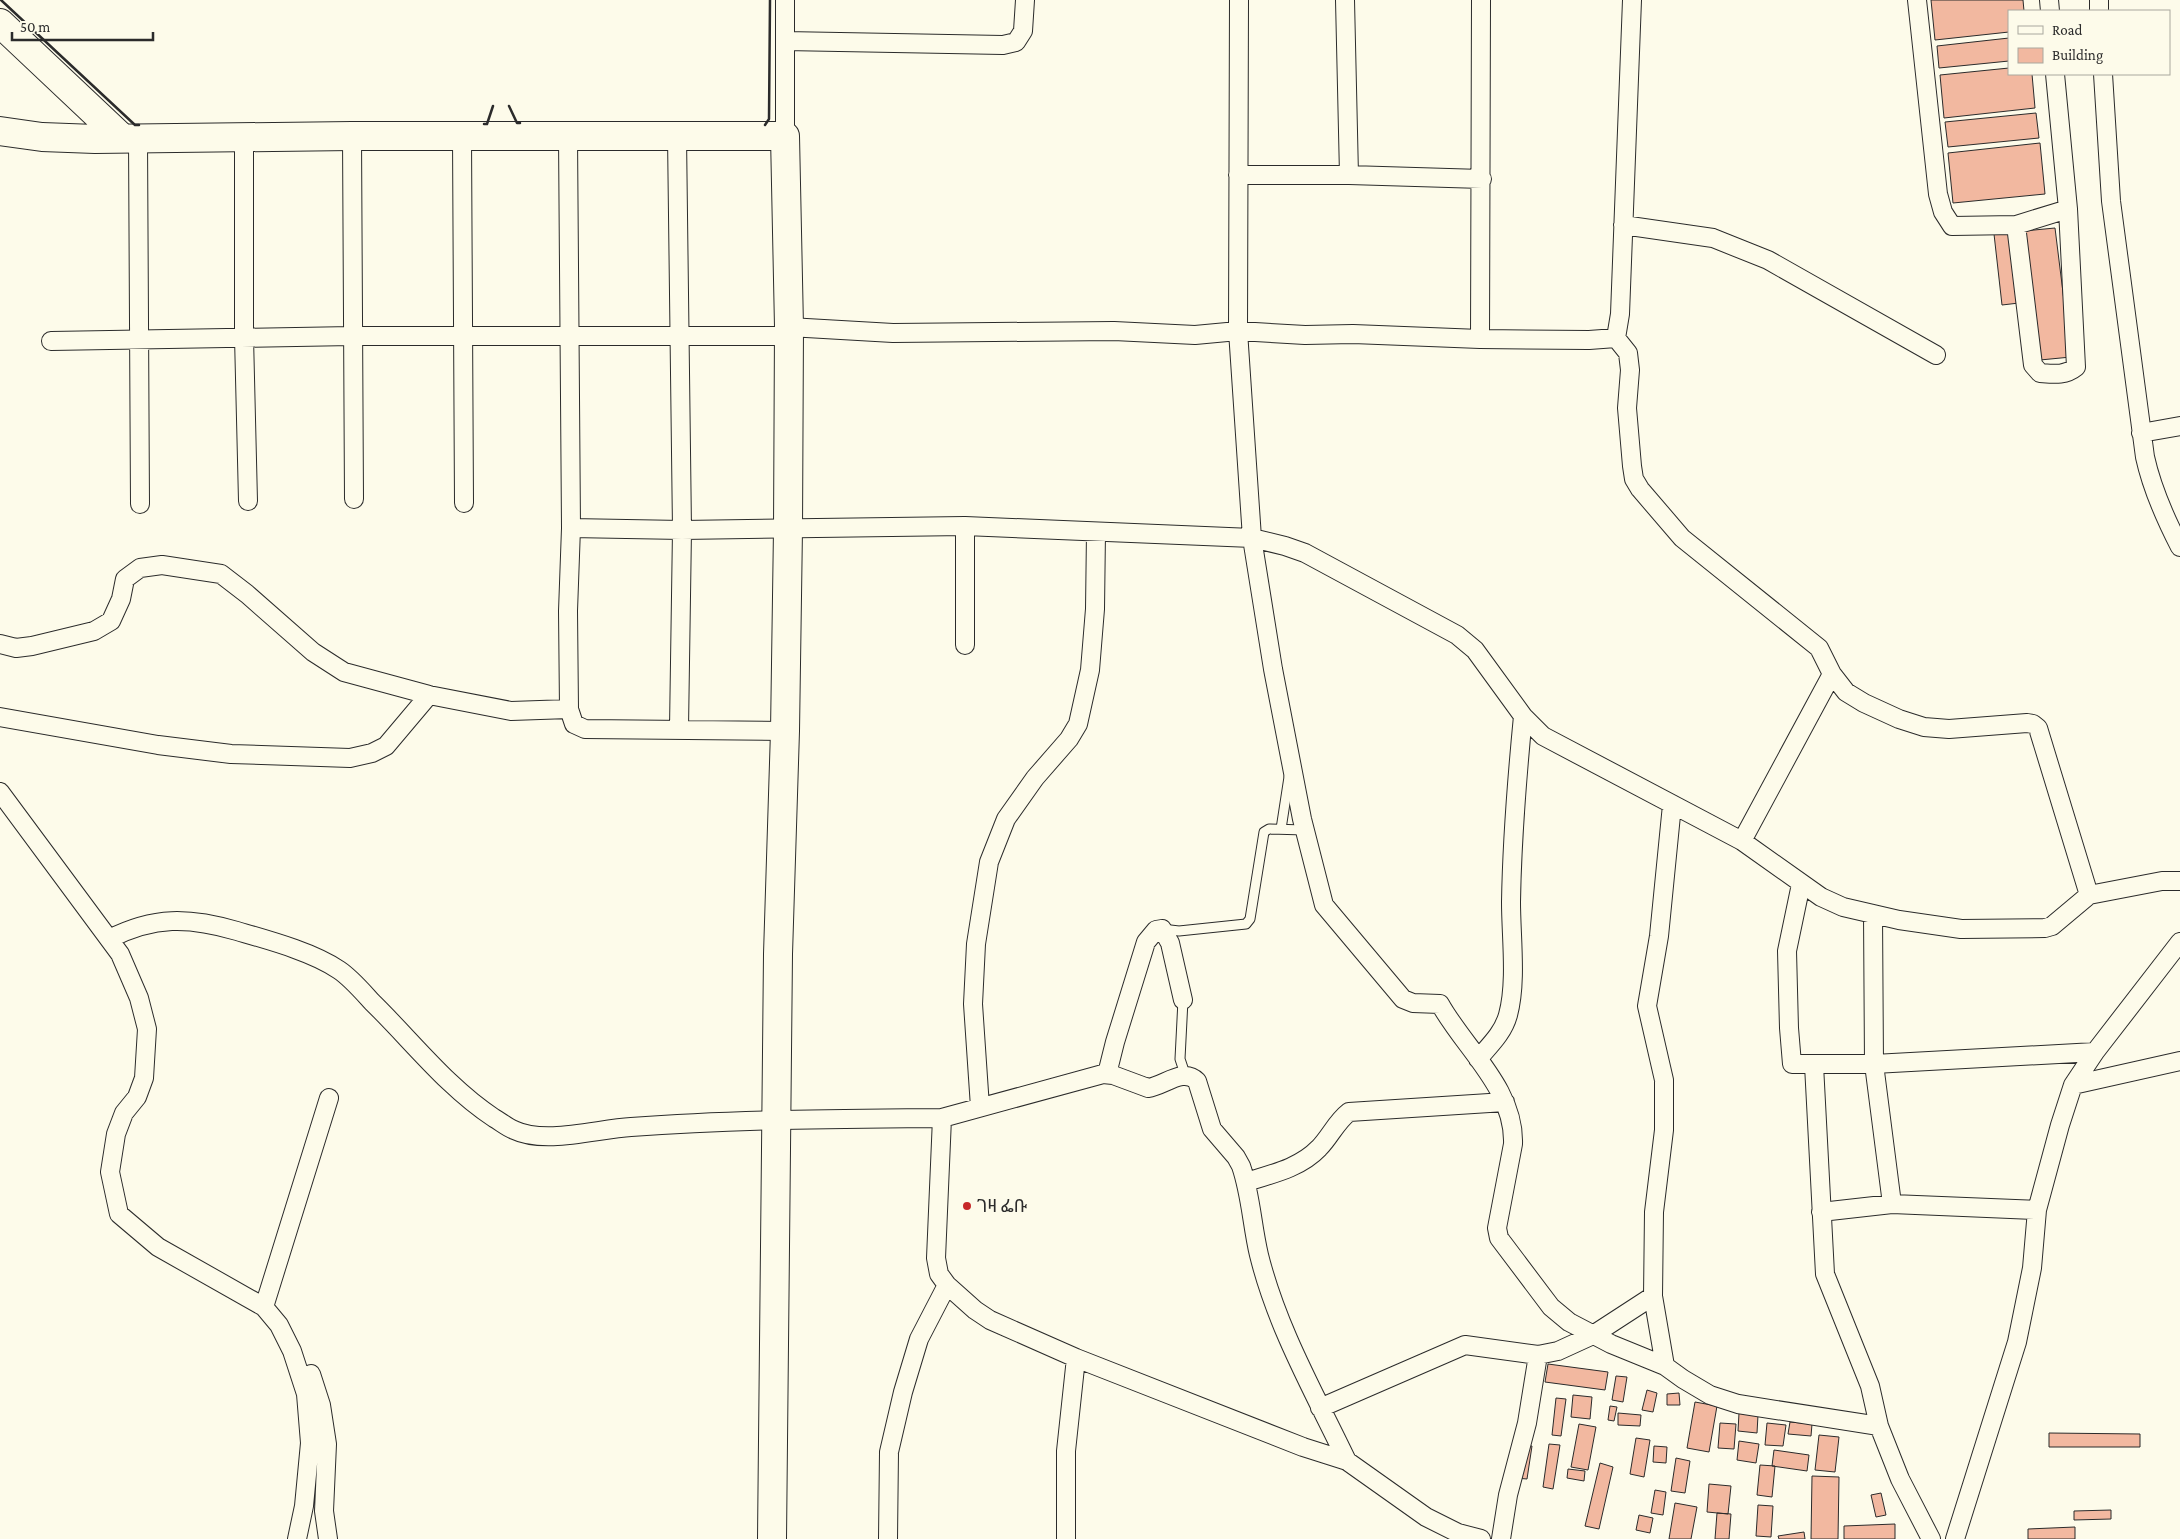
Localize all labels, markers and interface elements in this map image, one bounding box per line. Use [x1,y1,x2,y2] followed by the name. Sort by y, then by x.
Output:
[12,10,154,42] scale bar
[2008,10,2170,75] legend
[20,19,50,35] text: 50 m
[2052,22,2083,38] text: Road
[2052,47,2103,64] text: Building
[977,1196,1028,1216] place label: ገዛ ፌቡ
[961,1200,973,1212] marker: ገዛ ፌቡ

